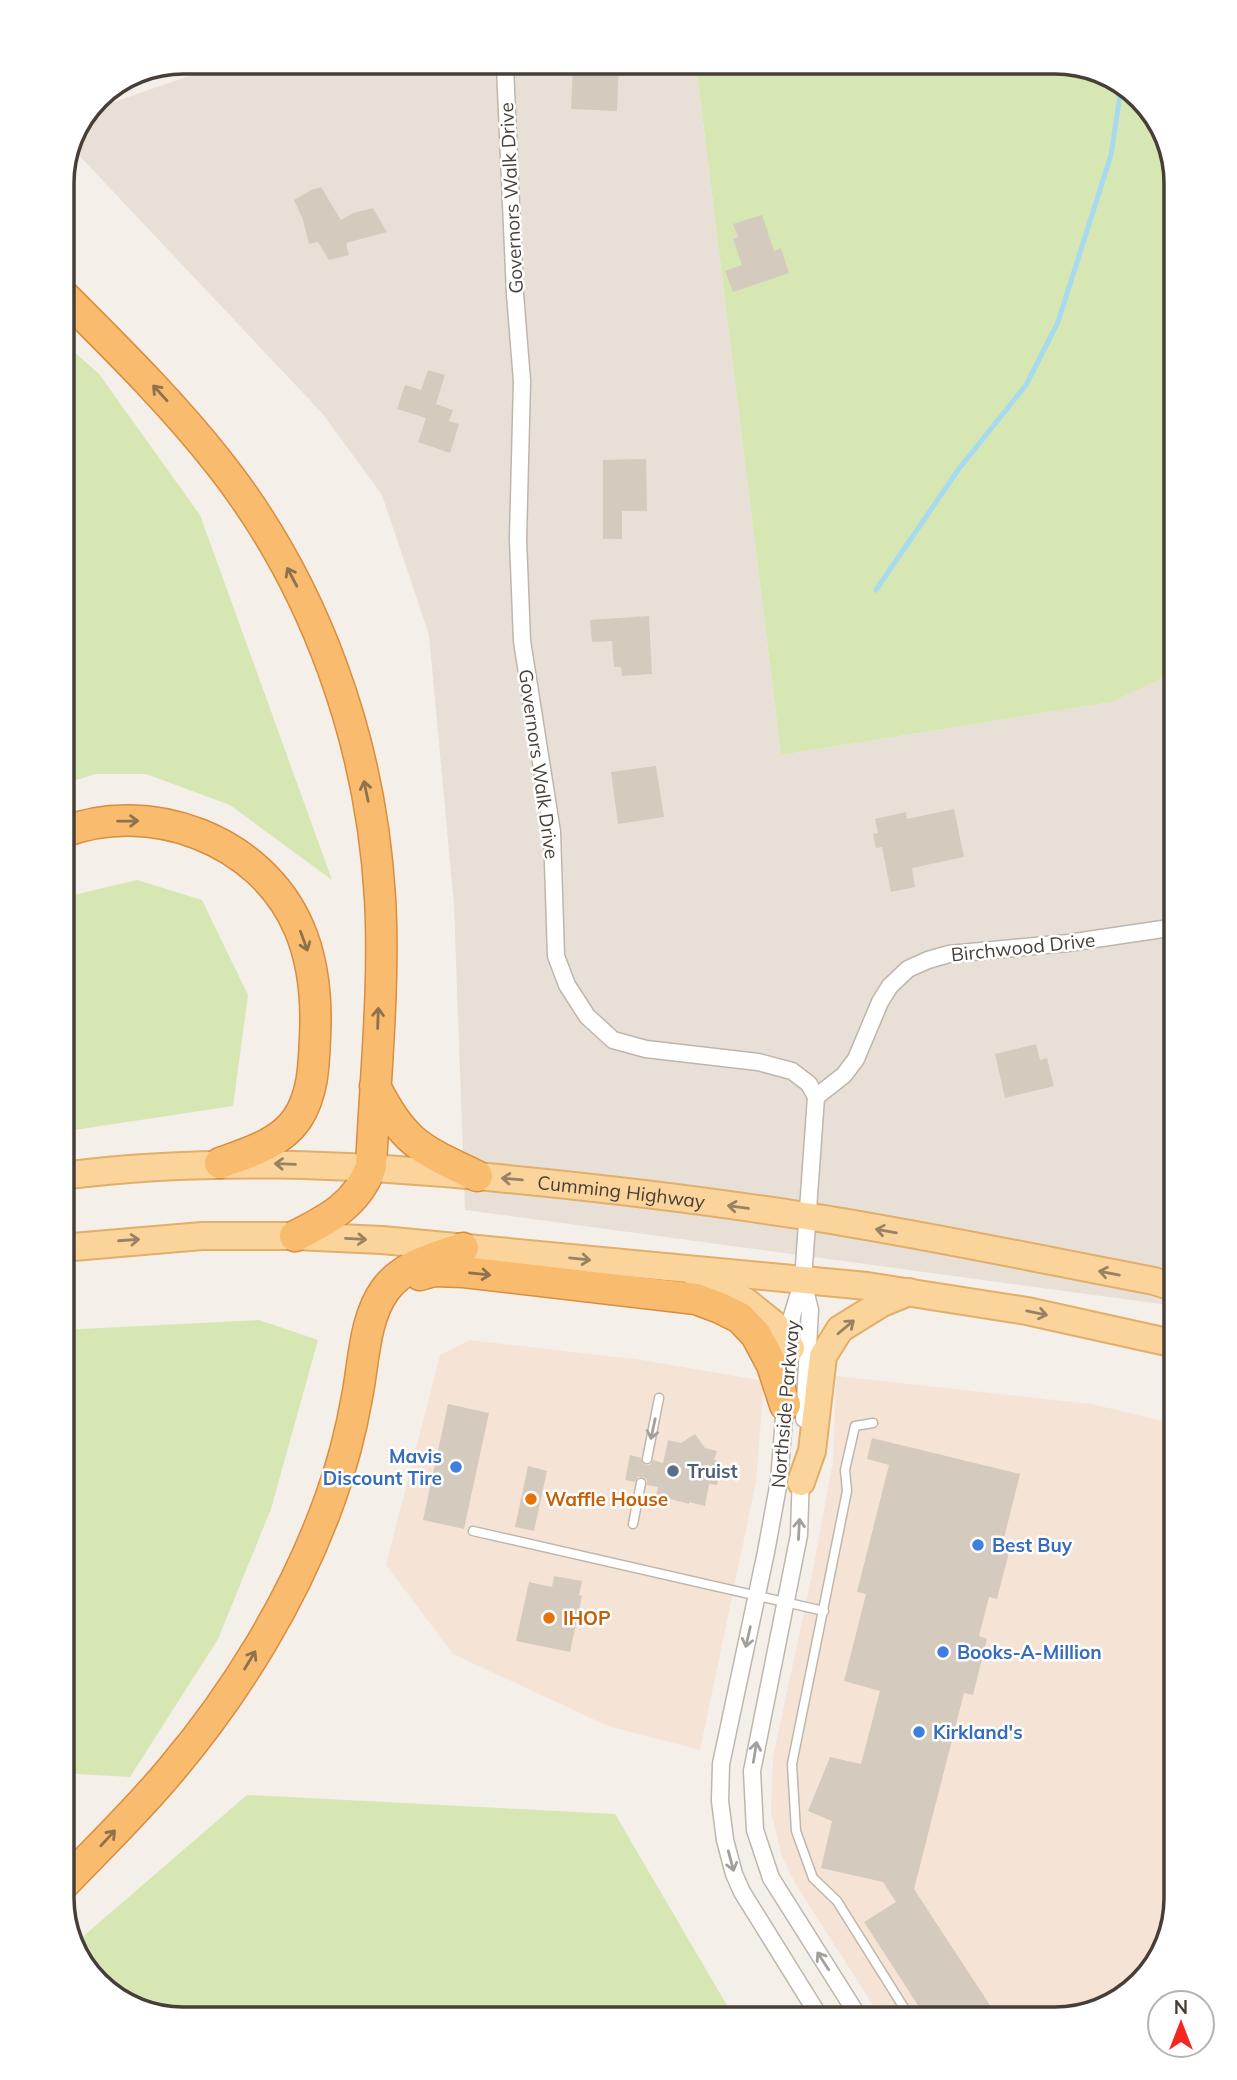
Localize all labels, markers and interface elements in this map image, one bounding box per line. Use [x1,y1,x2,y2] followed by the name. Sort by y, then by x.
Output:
[494,102,528,294] street label: Governors Walk Drive
[151,385,168,402] one-way arrow
[285,567,299,588] one-way arrow
[514,667,564,861] street label: Governors Walk Drive
[359,780,373,803] one-way arrow
[116,814,139,828] one-way arrow
[950,927,1096,967] street label: Birchwood Drive
[299,930,311,952] one-way arrow
[371,1006,384,1029] one-way arrow
[274,1157,297,1170] one-way arrow
[536,1170,707,1213] street label: Cumming Highway
[502,1172,524,1185] one-way arrow
[727,1201,750,1214] one-way arrow
[875,1224,898,1237] one-way arrow
[345,1233,367,1246] one-way arrow
[117,1234,140,1247] one-way arrow
[568,1253,591,1266] one-way arrow
[1098,1266,1121,1279] one-way arrow
[468,1267,491,1280] one-way arrow
[1025,1307,1048,1320] one-way arrow
[766,1319,804,1489] street label: Northside Parkway
[836,1319,854,1334] one-way arrow
[646,1417,660,1440] one-way arrow
[323,1444,442,1490] place label: Mavis Discount Tire
[448,1459,464,1475] marker: Mavis Discount Tire
[687,1459,738,1483] place label: Truist
[665,1463,681,1479] marker: Truist
[545,1487,668,1511] place label: Waffle House
[523,1491,539,1507] marker: Waffle House
[792,1517,805,1540] one-way arrow
[992,1533,1073,1557] place label: Best Buy
[970,1537,986,1553] marker: Best Buy
[563,1606,611,1630] place label: IHOP
[541,1610,557,1626] marker: IHOP
[740,1625,754,1648] one-way arrow
[957,1640,1102,1664] place label: Books-A-Million
[935,1644,951,1660] marker: Books-A-Million
[243,1651,257,1671] one-way arrow
[933,1720,1023,1744] place label: Kirkland's
[911,1724,927,1740] marker: Kirkland's
[749,1741,762,1764] one-way arrow
[99,1829,116,1847] one-way arrow
[725,1850,738,1872] one-way arrow
[815,1952,829,1972] one-way arrow
[1146,1989,1216,2059] north arrow
[1174,1995,1188,2019] text: N

